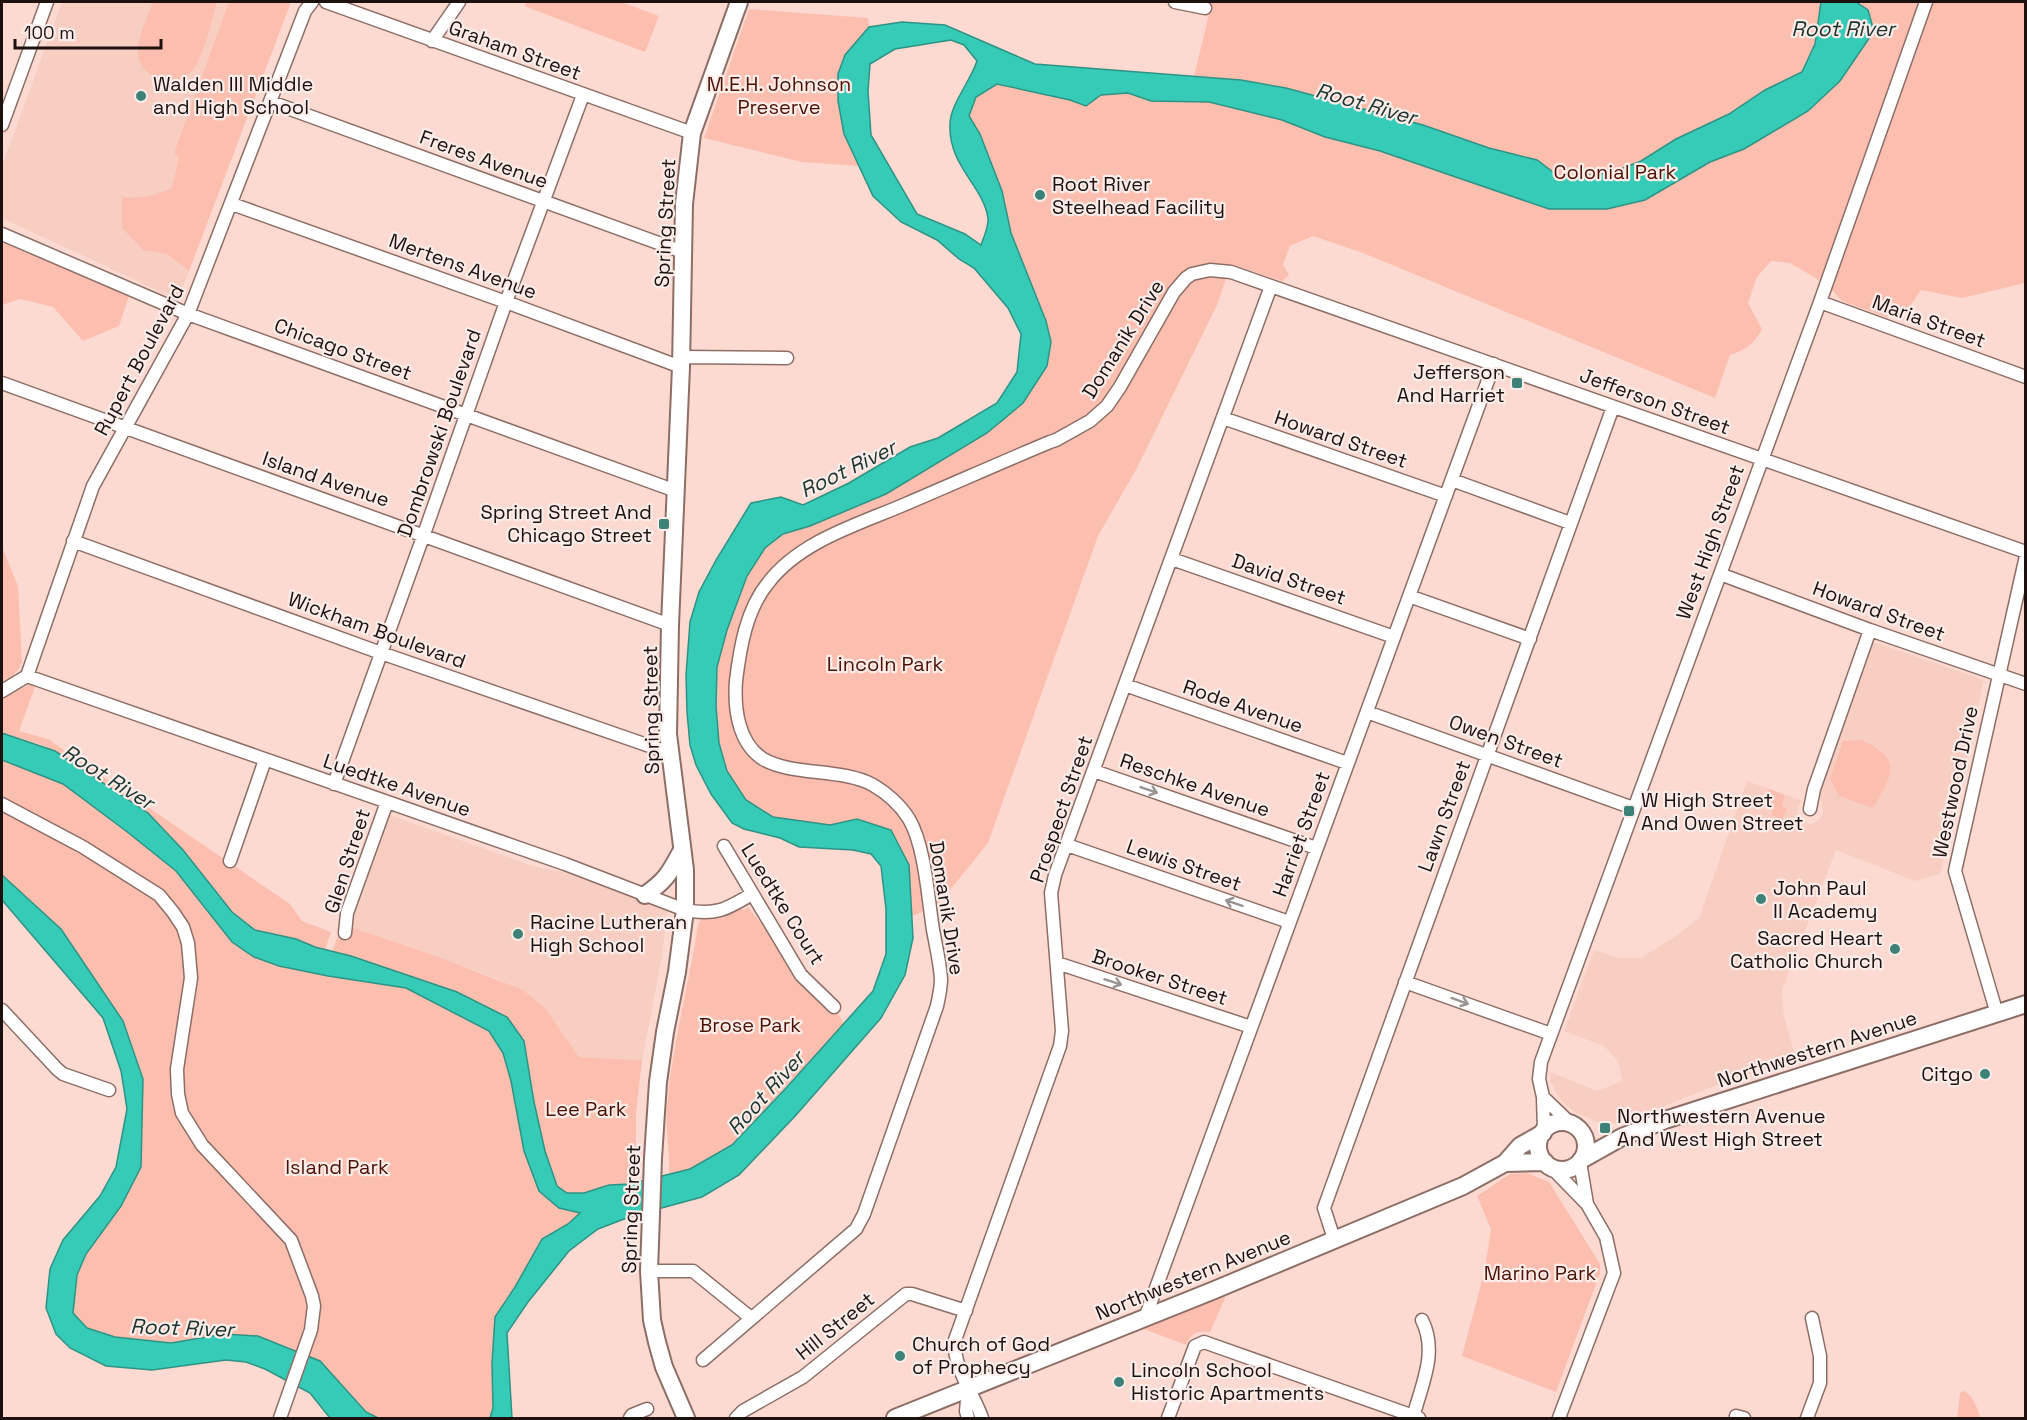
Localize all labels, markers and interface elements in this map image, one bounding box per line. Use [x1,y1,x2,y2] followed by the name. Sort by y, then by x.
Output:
[15,12,160,50] scale bar
[445,14,585,86] street label: Graham Street
[1791,15,1897,42] water label: Root River
[24,21,75,44] text: 100 m
[153,71,313,120] place label: Walden III Middle and High School
[707,71,851,120] park label: M.E.H. Johnson Preserve
[1313,76,1422,131] water label: Root River
[134,89,148,103] marker: Walden III Middle and High School
[416,124,552,194] street label: Freres Avenue
[649,158,681,288] street label: Spring Street
[1554,159,1677,185] park label: Colonial Park
[1052,171,1225,220] place label: Root River Steelhead Facility
[1033,188,1047,202] marker: Root River Steelhead Facility
[385,227,541,305] street label: Mertens Avenue
[1076,275,1170,403] street label: Domanik Drive
[88,280,190,440] street label: Rupert Boulevard
[1869,288,1989,354] street label: Maria Street
[271,312,415,386] street label: Chicago Street
[391,325,487,541] street label: Dombrowski Boulevard
[1397,359,1505,408] place label: Jefferson And Harriet
[1576,362,1734,440] street label: Jefferson Street
[1510,376,1524,390] marker: Jefferson And Harriet
[1271,404,1411,474] street label: Howard Street
[795,433,902,503] water label: Root River
[259,445,393,513] street label: Island Avenue
[1670,461,1750,623] street label: West High Street
[480,499,652,548] place label: Spring Street And Chicago Street
[657,517,671,531] marker: Spring Street And Chicago Street
[1228,547,1350,611] street label: David Street
[1809,575,1949,647] street label: Howard Street
[285,586,469,674] street label: Wickham Boulevard
[637,645,665,775] street label: Spring Street
[827,651,943,677] park label: Lincoln Park
[1180,673,1306,739] street label: Rode Avenue
[1926,703,1984,861] street label: Westwood Drive
[1445,708,1567,774] street label: Owen Street
[1024,732,1098,886] street label: Prospect Street
[57,738,161,817] water label: Root River
[1117,747,1273,823] street label: Reschke Avenue
[320,748,474,822] street label: Luedtke Avenue
[1412,757,1476,875] street label: Lawn Street
[1266,768,1336,900] street label: Harriet Street
[1140,785,1158,796] one-way arrow
[1641,787,1803,836] place label: W High Street And Owen Street
[1622,804,1636,818] marker: W High Street And Owen Street
[318,805,376,917] street label: Glen Street
[1123,833,1245,897] street label: Lewis Street
[735,838,831,970] street label: Luedtke Court
[924,839,970,977] street label: Domanik Drive
[1773,875,1877,924] place label: John Paul II Academy
[1754,892,1768,906] marker: John Paul II Academy
[1225,896,1244,907] one-way arrow
[530,909,687,958] place label: Racine Lutheran High School
[1730,925,1883,974] place label: Sacred Heart Catholic Church
[511,927,525,941] marker: Racine Lutheran High School
[1888,942,1902,956] marker: Sacred Heart Catholic Church
[1089,943,1231,1011] street label: Brooker Street
[1103,977,1122,988] one-way arrow
[1450,997,1469,1008] one-way arrow
[1714,1004,1920,1094] street label: Northwestern Avenue
[699,1012,801,1038] park label: Brose Park
[721,1044,812,1140] water label: Root River
[1921,1061,1973,1087] place label: Citgo
[1978,1067,1992,1081] marker: Citgo
[545,1096,627,1122] park label: Lee Park
[1617,1103,1826,1152] place label: Northwestern Avenue And West High Street
[1598,1121,1612,1135] marker: Northwestern Avenue And West High Street
[616,1144,646,1274] street label: Spring Street
[285,1154,389,1180] park label: Island Park
[1091,1224,1295,1326] street label: Northwestern Avenue
[1484,1260,1597,1286] park label: Marino Park
[790,1286,880,1366] street label: Hill Street
[130,1312,236,1343] water label: Root River
[912,1331,1050,1380] place label: Church of God of Prophecy
[893,1349,907,1363] marker: Church of God of Prophecy
[1131,1357,1324,1406] place label: Lincoln School Historic Apartments
[1112,1375,1126,1389] marker: Lincoln School Historic Apartments

